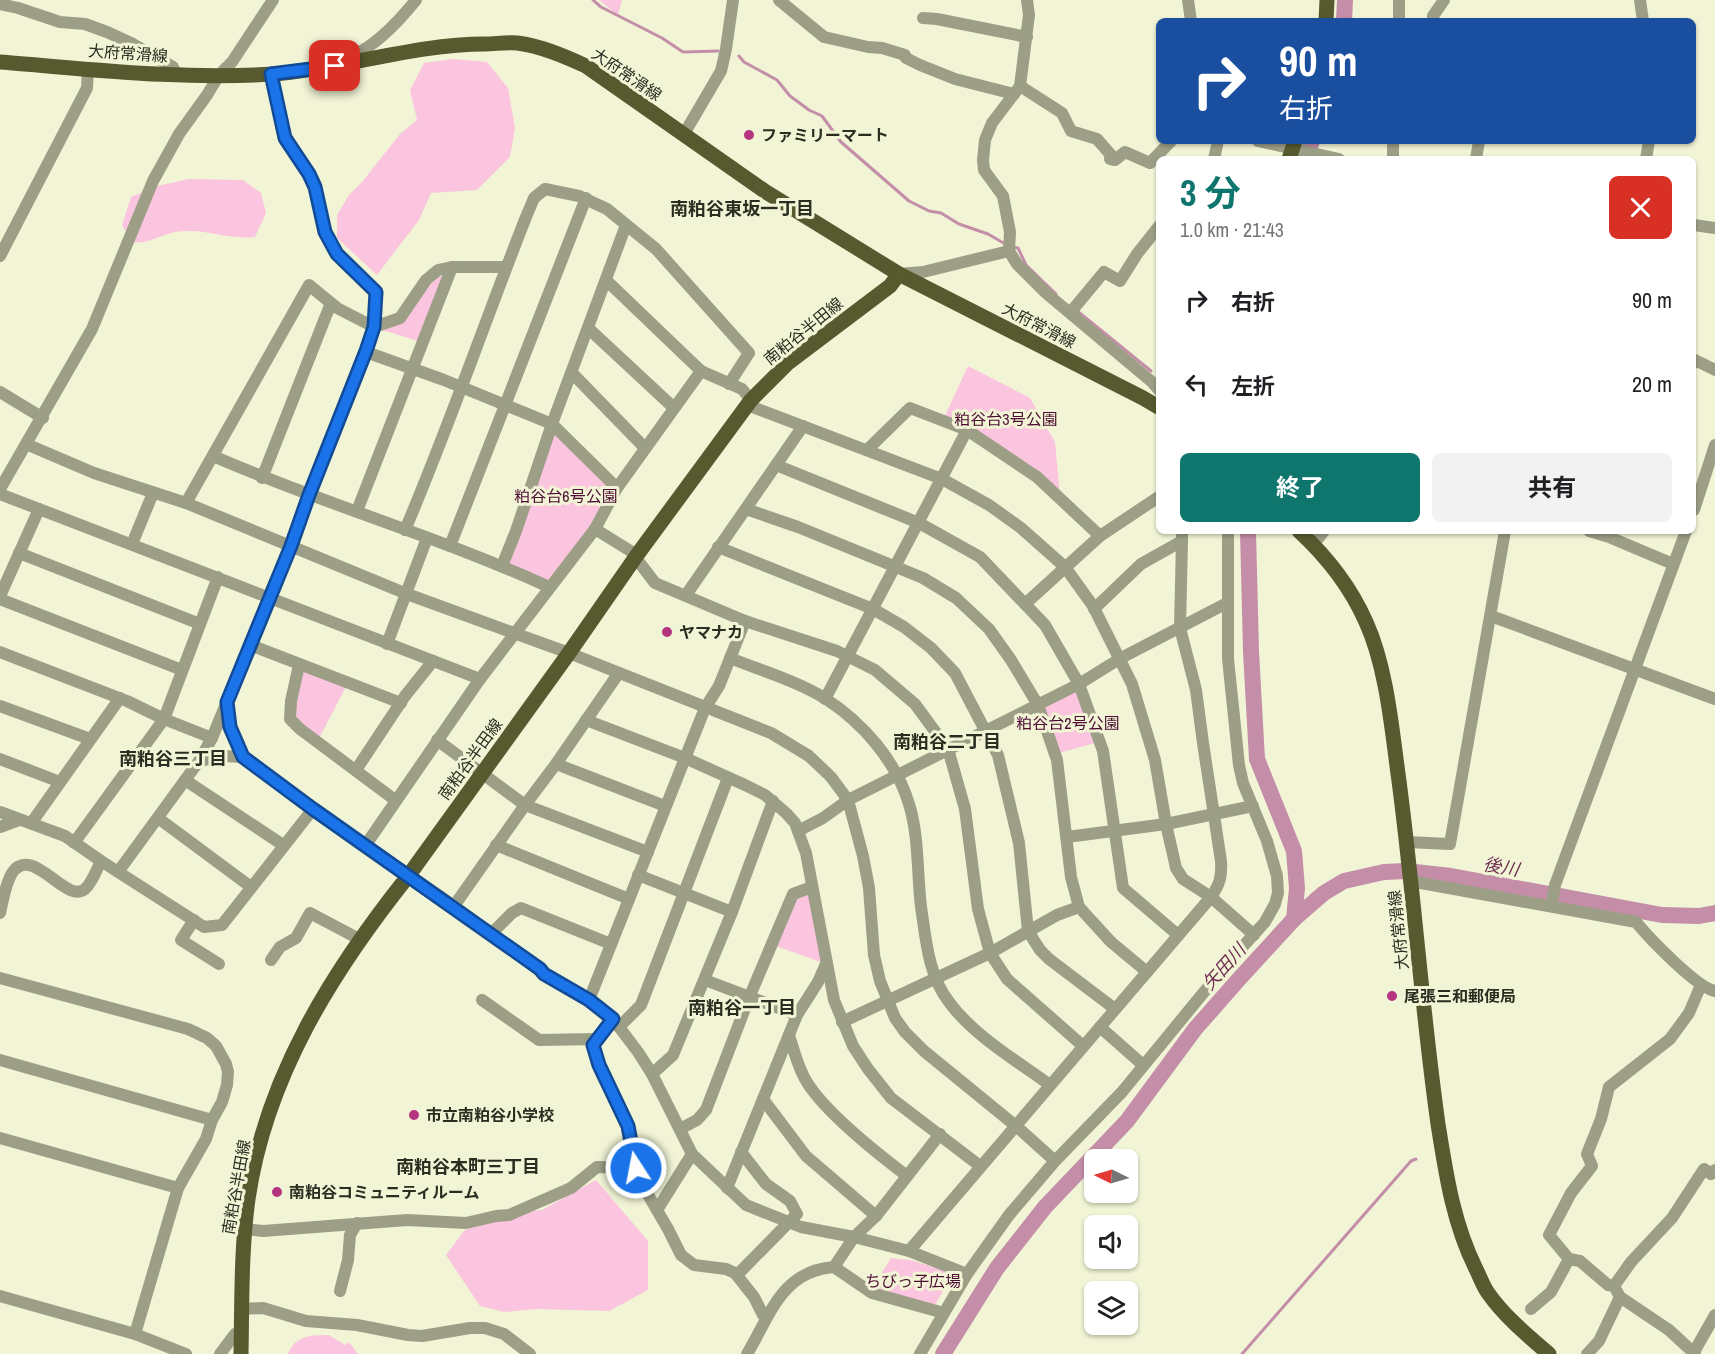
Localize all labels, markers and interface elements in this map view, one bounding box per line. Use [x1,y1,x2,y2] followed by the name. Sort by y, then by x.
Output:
[1279,33,1358,89] text: 90 m
[87,39,169,67] street label: 大府常滑線
[309,40,360,91] pin
[1180,42,1258,120] icon: right
[588,43,666,105] street label: 大府常滑線
[318,49,351,82] icon: arrive
[1279,90,1333,126] text: 右折
[761,124,889,146] place label: ファミリーマート
[742,128,756,142] marker: ファミリーマート
[1180,169,1241,217] text: 3 分
[1609,176,1672,239] button: close
[670,196,814,221] district label: 南粕谷東坂一丁目
[1180,216,1284,243] text: 1.0 km · 21:43
[1180,284,1213,317] icon: right
[1632,285,1672,315] text: 90 m
[1231,287,1275,317] text: 右折
[759,292,847,370] street label: 南粕谷半田線
[998,297,1080,353] street label: 大府常滑線
[1180,368,1213,401] icon: left
[1632,369,1672,399] text: 20 m
[1231,371,1275,401] text: 左折
[954,408,1058,430] park label: 粕谷台3号公園
[1180,453,1420,522] button: 終了
[1432,453,1672,522] button: 共有
[514,485,618,507] park label: 粕谷台6号公園
[679,621,743,643] place label: ヤマナカ
[660,625,674,639] marker: ヤマナカ
[1016,712,1120,734] park label: 粕谷台2号公園
[433,714,507,804] street label: 南粕谷半田線
[893,729,1001,754] district label: 南粕谷二丁目
[119,746,227,771] district label: 南粕谷三丁目
[1481,851,1523,882] water label: 後川
[1383,889,1413,971] street label: 大府常滑線
[1196,937,1252,995] water label: 矢田川
[1404,985,1516,1007] place label: 尾張三和郵便局
[1385,989,1399,1003] marker: 尾張三和郵便局
[688,995,796,1020] district label: 南粕谷一丁目
[426,1104,554,1126] place label: 市立南粕谷小学校
[407,1108,421,1122] marker: 市立南粕谷小学校
[604,1136,668,1200] position arrow
[217,1138,255,1236] street label: 南粕谷半田線
[1084,1149,1138,1203] north arrow
[1084,1149,1138,1335] map controls
[396,1154,540,1179] district label: 南粕谷本町三丁目
[289,1181,480,1203] place label: 南粕谷コミュニティルーム
[270,1185,284,1199] marker: 南粕谷コミュニティルーム
[1084,1215,1138,1269] button: sound
[865,1270,961,1292] park label: ちびっ子広場
[1084,1281,1138,1335] button: layers

